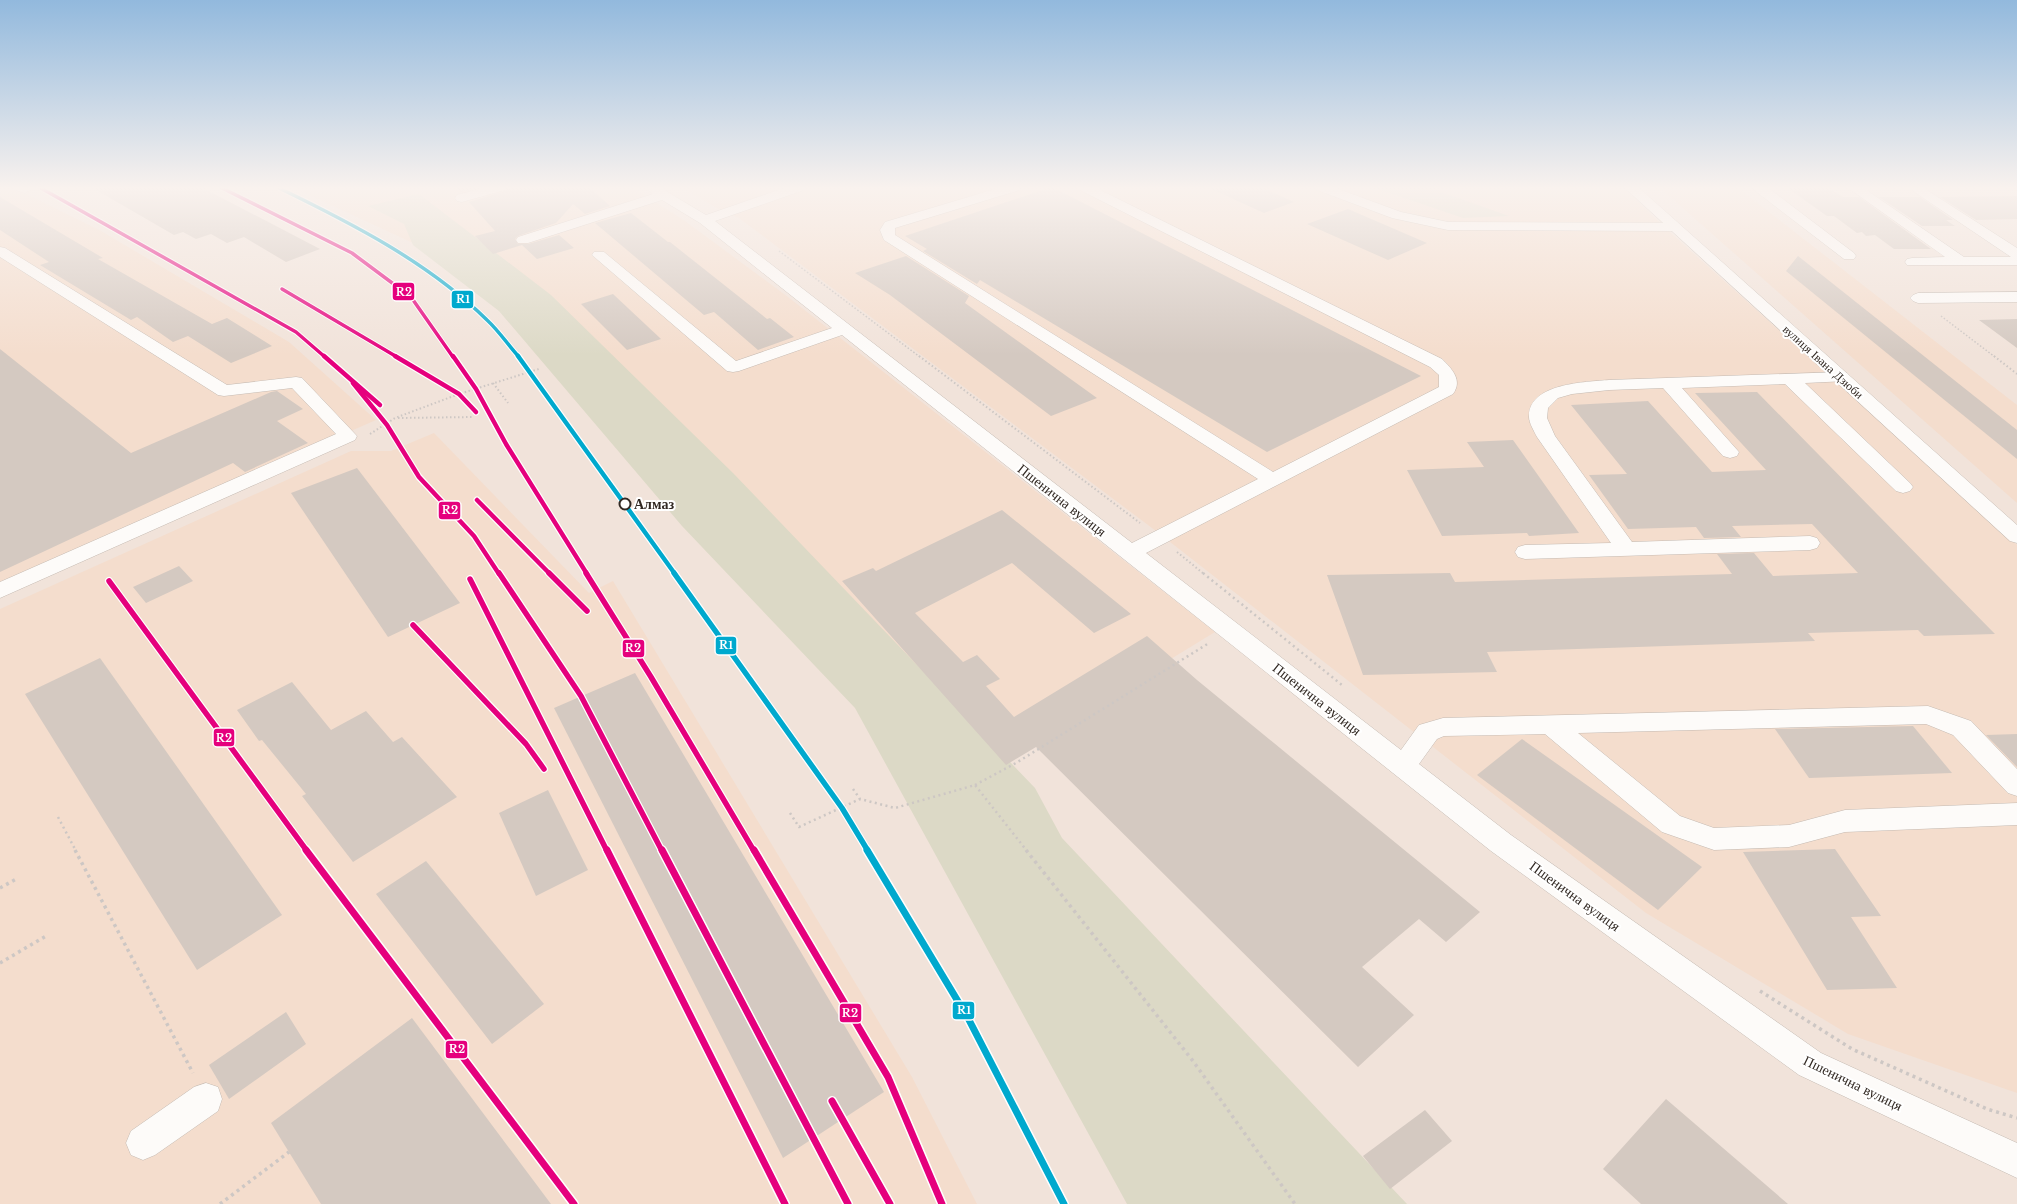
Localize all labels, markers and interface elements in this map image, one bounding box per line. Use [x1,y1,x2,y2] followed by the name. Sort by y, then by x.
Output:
[392,282,415,301] line badge: R2
[396,285,412,299] text: R2
[451,290,474,309] line badge: R1
[456,292,470,306] text: R1
[1780,322,1867,402] street label: вулиця Івана Дзюби
[1014,460,1110,541] street label: Пшенична вулиця
[634,495,674,513] place label: Алмаз
[618,497,632,511] marker: Алмаз
[438,501,461,520] line badge: R2
[442,503,458,517] text: R2
[715,636,737,655] line badge: R1
[719,638,733,652] text: R1
[622,639,645,658] line badge: R2
[625,641,641,655] text: R2
[1269,659,1365,740] street label: Пшенична вулиця
[213,728,235,747] line badge: R2
[216,731,232,745] text: R2
[1526,857,1624,935] street label: Пшенична вулиця
[952,1001,975,1020] line badge: R1
[839,1003,862,1023] line badge: R2
[957,1003,971,1017] text: R1
[842,1006,858,1020] text: R2
[445,1040,468,1059] line badge: R2
[449,1042,465,1056] text: R2
[1801,1051,1906,1115] street label: Пшенична вулиця

